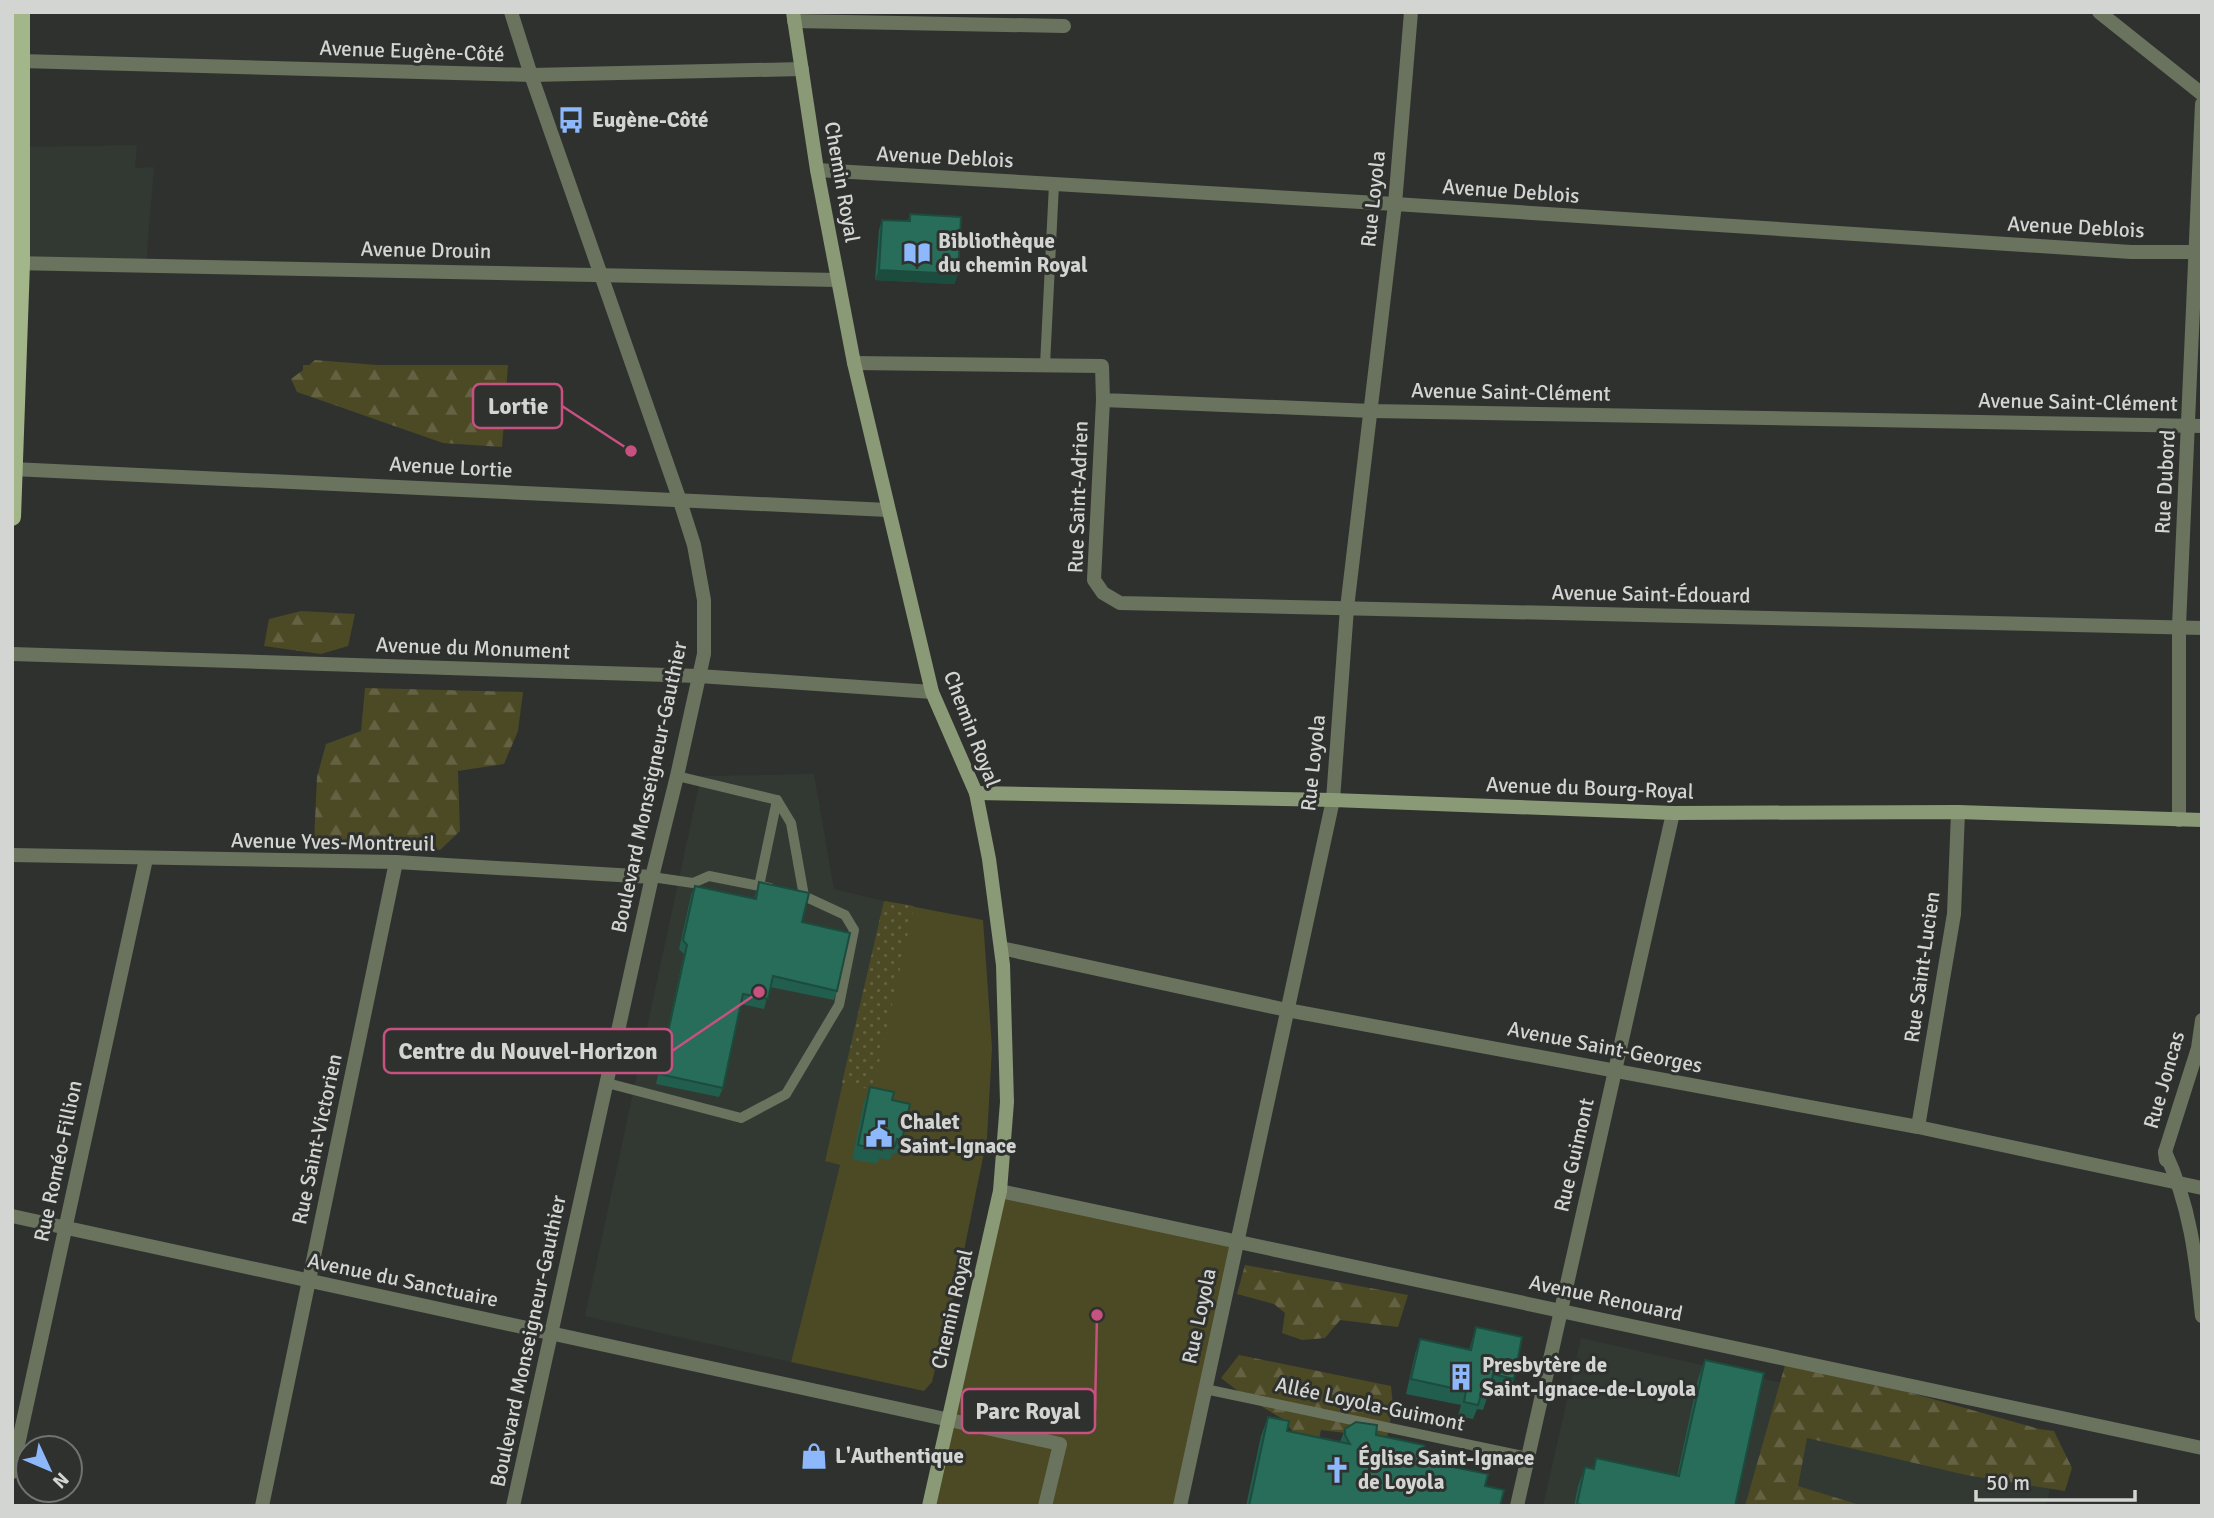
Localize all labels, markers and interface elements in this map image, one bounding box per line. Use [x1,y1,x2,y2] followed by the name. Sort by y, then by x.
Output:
[319,35,505,67] street label: Avenue Eugène-Côté
[556,105,586,135] bus stop icon: Eugène-Côté
[592,107,709,133] place label: Eugène-Côté
[819,119,865,245] street label: Chemin Royal
[876,140,1014,174] street label: Avenue Deblois
[1355,149,1391,249] street label: Rue Loyola
[1442,173,1580,209] street label: Avenue Deblois
[2007,210,2145,244] street label: Avenue Deblois
[938,228,1088,278] place label: Bibliothèque du chemin Royal
[360,236,492,264] street label: Avenue Drouin
[902,238,932,268] library icon: Bibliothèque du chemin Royal
[1411,377,1611,407] street label: Avenue Saint-Clément
[473,384,562,428] callout: Lortie
[1978,387,2178,417] street label: Avenue Saint-Clément
[488,392,548,421] text: Lortie
[1062,420,1094,574] street label: Rue Saint-Adrien
[2149,429,2181,535] street label: Rue Dubord
[389,451,513,483] street label: Avenue Lortie
[1551,579,1751,609] street label: Avenue Saint-Édouard
[375,632,571,664] street label: Avenue du Monument
[605,639,693,935] street label: Boulevard Monseigneur-Gauthier
[938,667,1006,791] street label: Chemin Royal
[1295,713,1331,813] street label: Rue Loyola
[1486,771,1694,805] street label: Avenue du Bourg-Royal
[231,827,435,857] street label: Avenue Yves-Montreuil
[1899,890,1945,1044] street label: Rue Saint-Lucien
[1505,1015,1705,1079] street label: Avenue Saint-Georges
[2138,1028,2190,1132] street label: Rue Joncas
[384,1029,672,1073] callout: Centre du Nouvel-Horizon
[398,1037,658,1066] text: Centre du Nouvel-Horizon
[286,1051,348,1227] street label: Rue Saint-Victorien
[28,1078,88,1244] street label: Rue Roméo-Fillion
[1548,1096,1600,1214] street label: Rue Guimont
[900,1109,1016,1159] place label: Chalet Saint-Ignace
[864,1119,894,1149] public building icon: Chalet Saint-Ignace
[484,1193,572,1489] street label: Boulevard Monseigneur-Gauthier
[926,1246,978,1372] street label: Chemin Royal
[305,1247,501,1313] street label: Avenue du Sanctuaire
[1176,1266,1222,1366] street label: Rue Loyola
[1527,1269,1685,1327] street label: Avenue Renouard
[1482,1352,1696,1402] place label: Presbytère de Saint-Ignace-de-Loyola
[1446,1362,1476,1392] building icon: Presbytère de Saint-Ignace-de-Loyola
[1273,1371,1467,1437] street label: Allée Loyola-Guimont
[962,1389,1095,1433] callout: Parc Royal
[975,1397,1081,1426] text: Parc Royal
[14,1434,84,1504] north arrow
[799,1441,829,1471] shop icon: L'Authentique
[835,1443,964,1469] place label: L'Authentique
[1358,1444,1534,1495] place label: Église Saint-Ignace de Loyola
[1322,1455,1352,1485] church icon: Église Saint-Ignace de Loyola
[1976,1458,2135,1502] scale bar
[47,1467,74,1493] text: N
[1986,1470,2030,1496] text: 50 m

